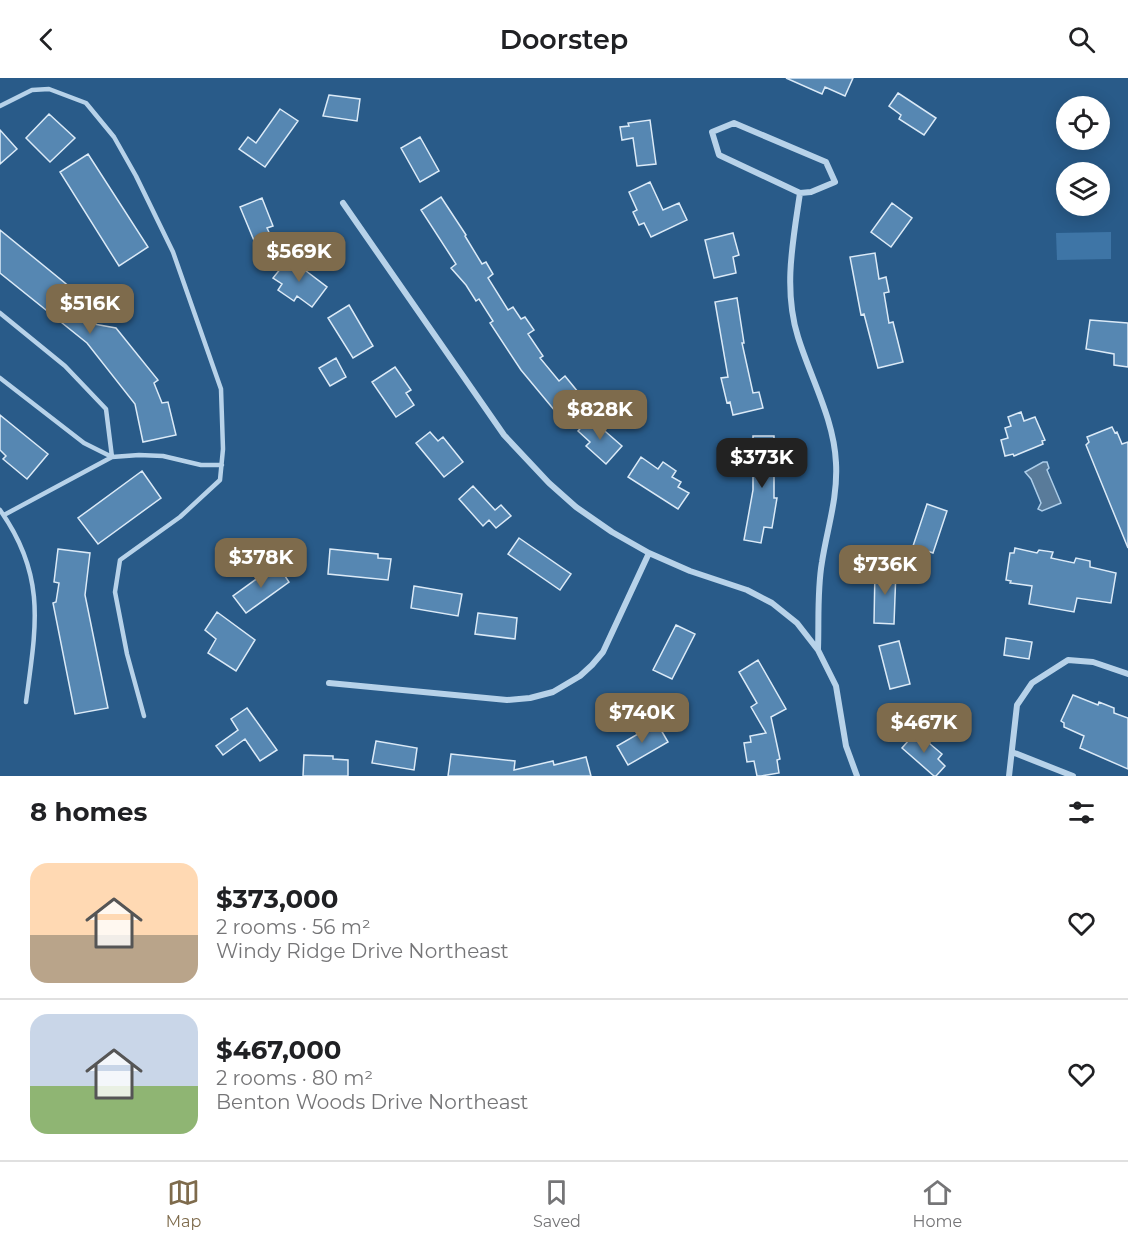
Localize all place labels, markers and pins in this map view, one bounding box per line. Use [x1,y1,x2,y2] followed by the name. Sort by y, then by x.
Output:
[257,232,341,283] pin: $569K
[48,284,132,335] pin: $516K
[558,390,642,441] pin: $828K
[720,438,804,489] pin: $373K
[219,538,303,589] pin: $378K
[843,545,927,596] pin: $736K
[600,693,684,744] pin: $740K
[882,703,966,754] pin: $467K

